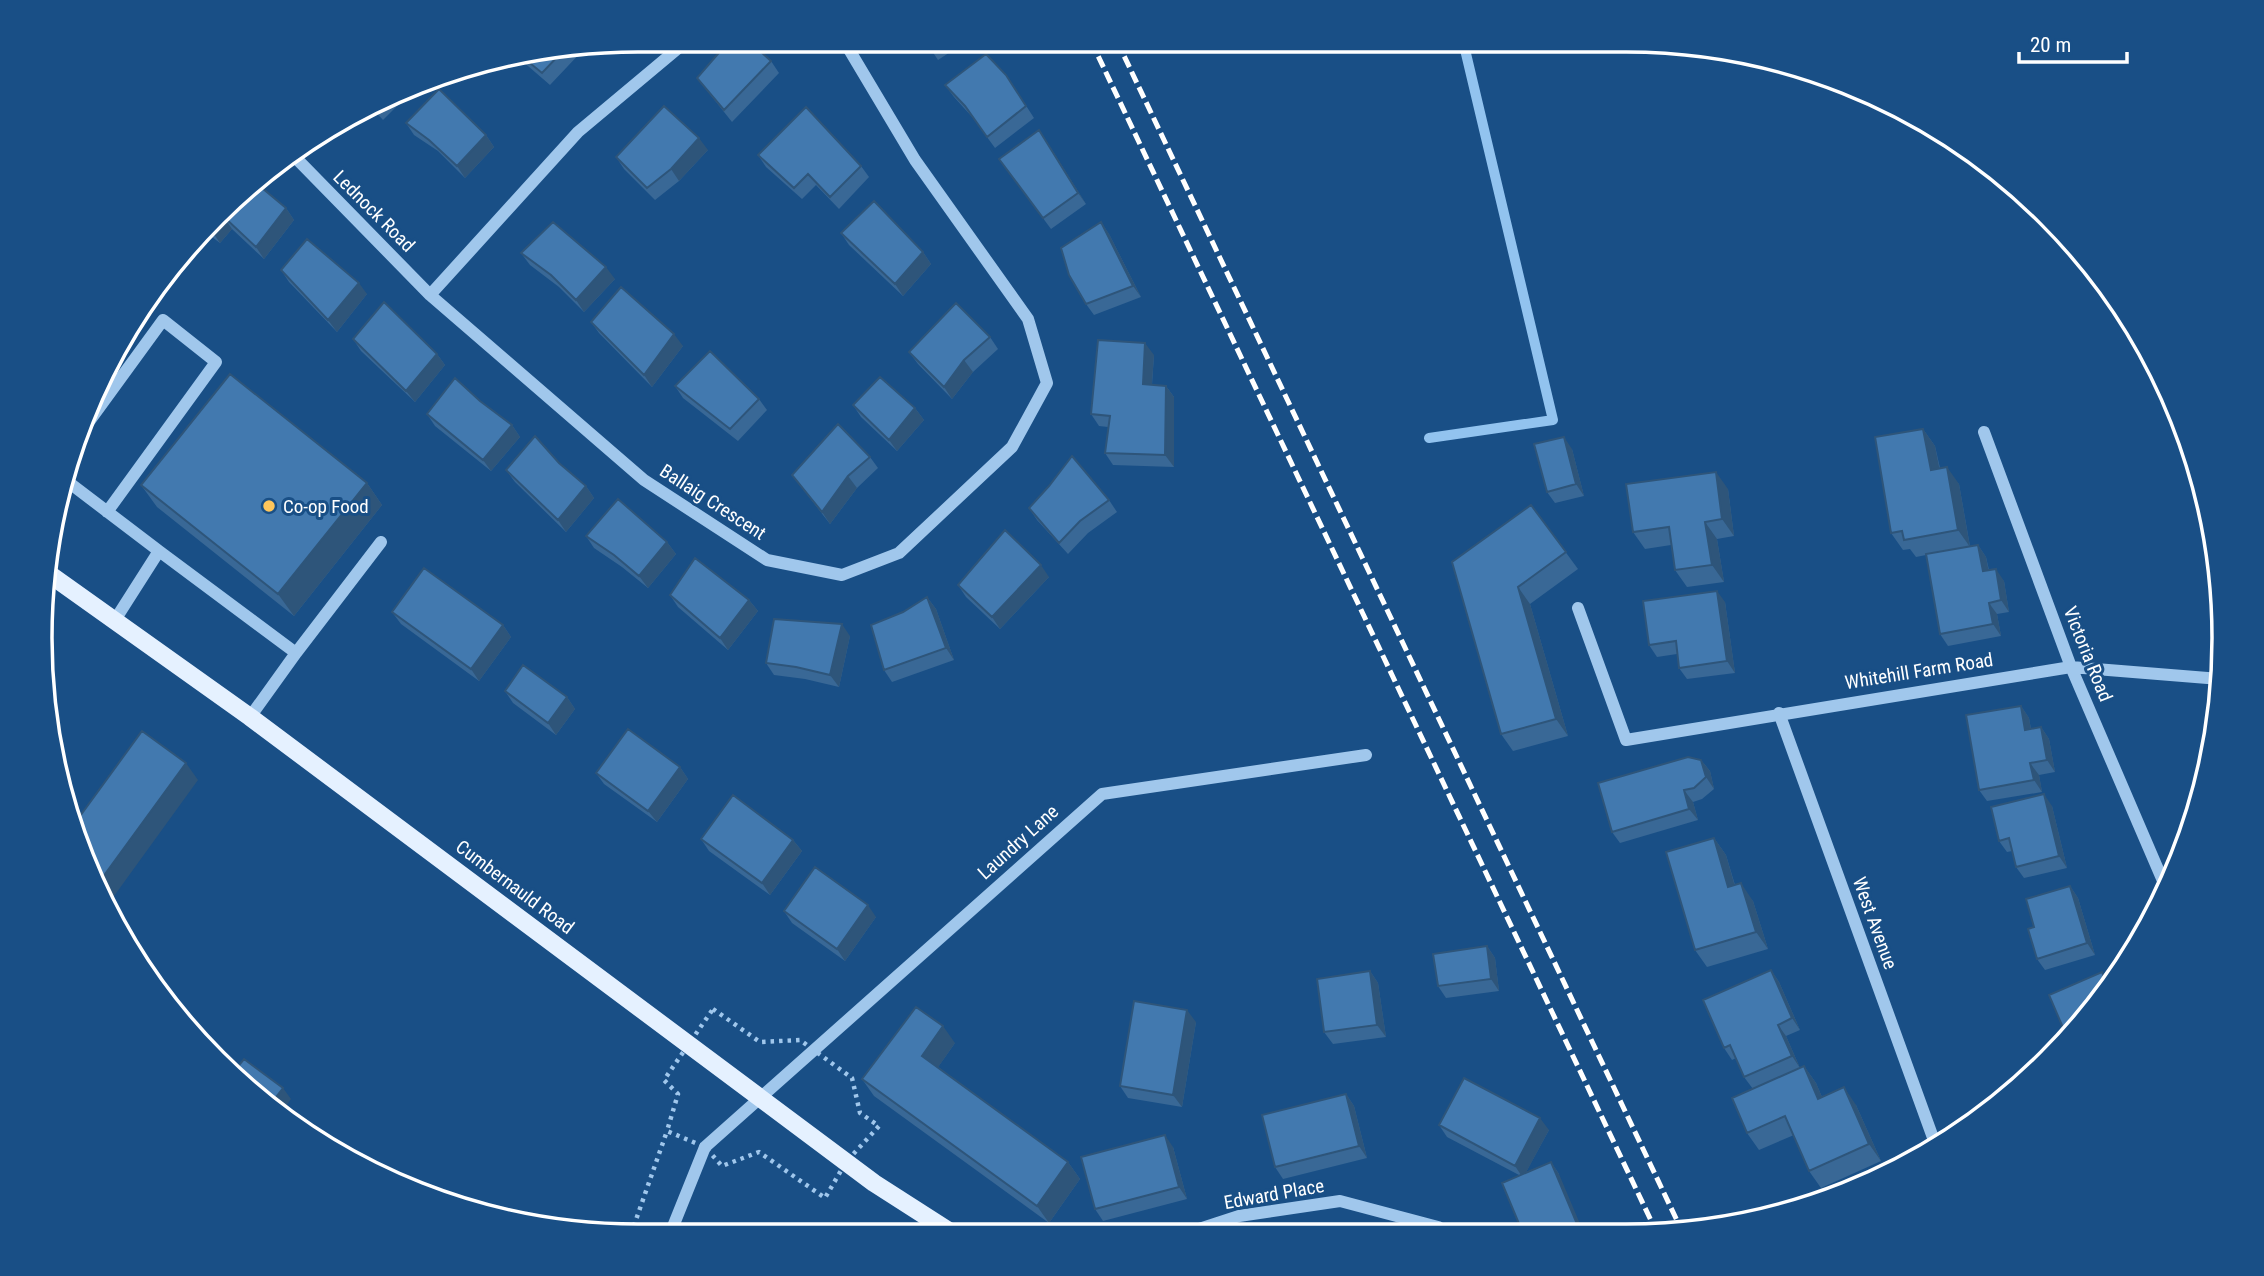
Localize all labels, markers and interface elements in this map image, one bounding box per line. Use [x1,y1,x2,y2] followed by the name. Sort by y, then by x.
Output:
[2019,21,2128,65] scale bar
[2030,33,2071,57] text: 20 m
[328,165,420,257] street label: Lednock Road
[656,459,770,545] street label: Ballaig Crescent
[283,495,369,518] place label: Co-op Food
[261,498,277,514] marker: Co-op Food
[2059,603,2117,705] street label: Victoria Road
[1843,648,1995,694] street label: Whitehill Farm Road
[973,800,1063,884] street label: Laundry Lane
[451,835,579,939] street label: Cumbernauld Road
[1848,874,1902,972] street label: West Avenue
[1222,1174,1326,1214] street label: Edward Place

